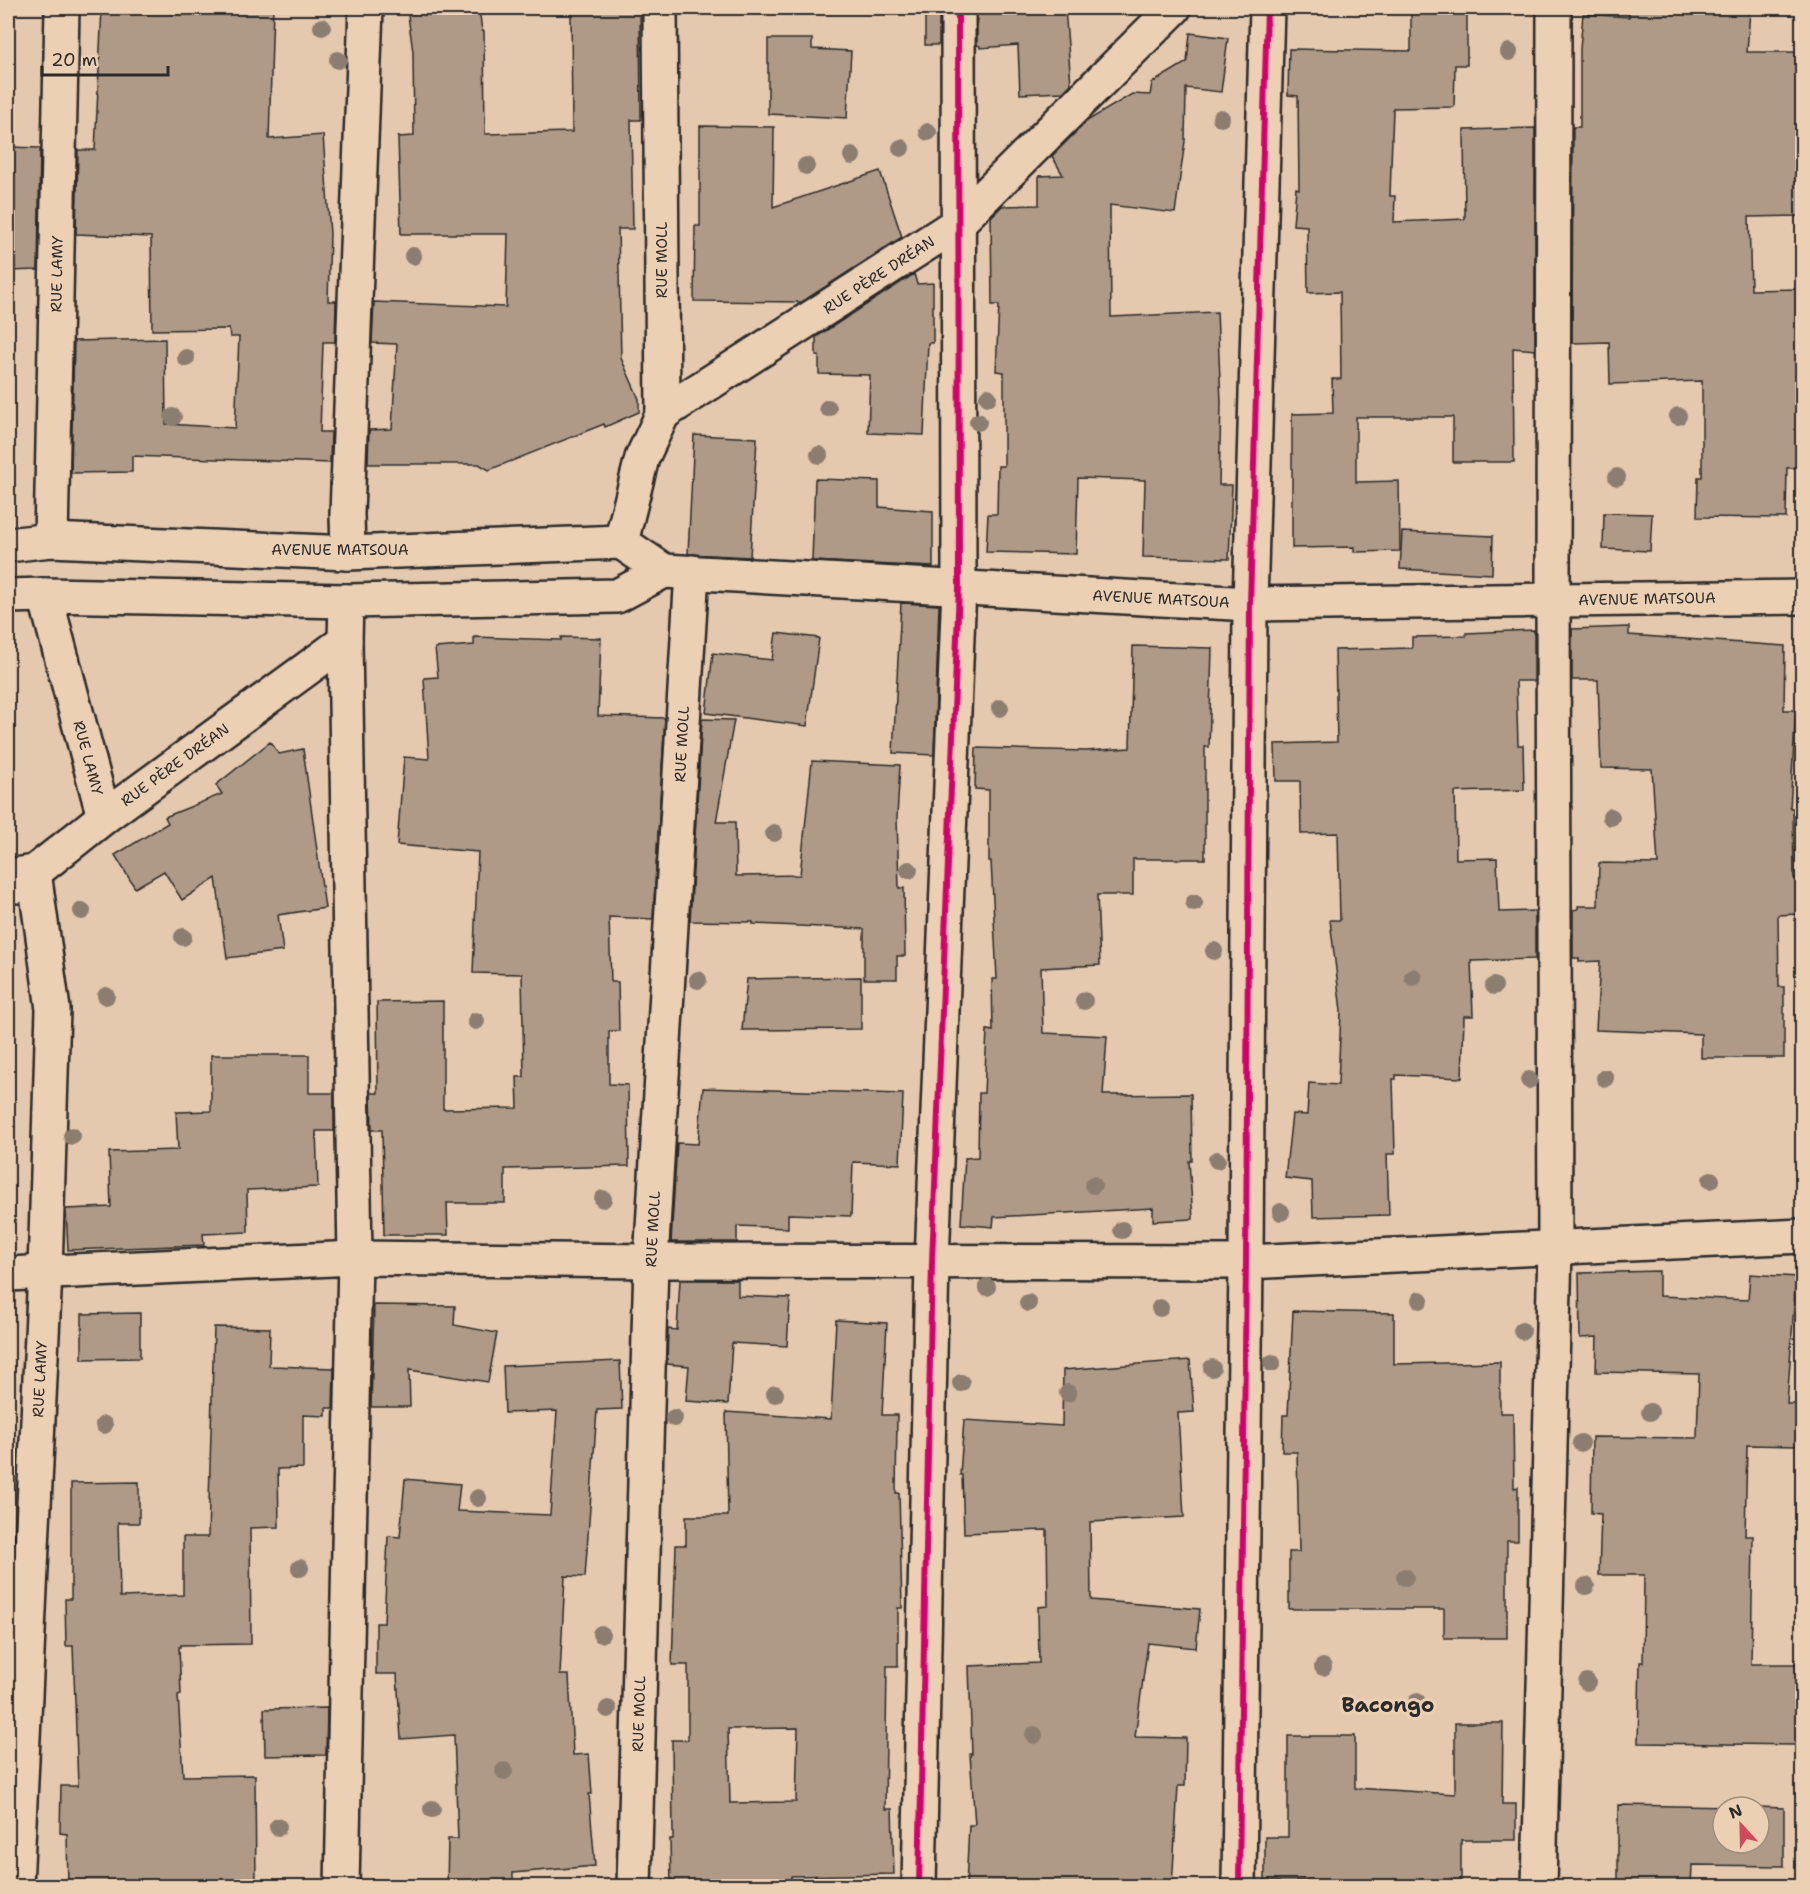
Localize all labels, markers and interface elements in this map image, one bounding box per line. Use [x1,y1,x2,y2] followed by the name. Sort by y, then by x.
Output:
[42,39,168,77] scale bar
[51,48,97,72] text: 20 m
[652,222,672,298] street label: RUE MOLL
[819,231,939,319] street label: RUE PÈRE DRÉAN
[46,235,68,313] street label: RUE LAMY
[271,540,409,560] street label: AVENUE MATSOUA
[1092,585,1230,613] street label: AVENUE MATSOUA
[1578,588,1716,610] street label: AVENUE MATSOUA
[670,705,694,783] street label: RUE MOLL
[68,718,108,798] street label: RUE LAMY
[116,718,233,811] street label: RUE PÈRE DRÉAN
[641,1190,665,1268] street label: RUE MOLL
[28,1340,52,1418] street label: RUE LAMY
[628,1676,650,1752] street label: RUE MOLL
[1342,1691,1434,1719] district label: Bacongo
[1711,1795,1771,1855] north arrow
[1726,1799,1745,1824] text: N

